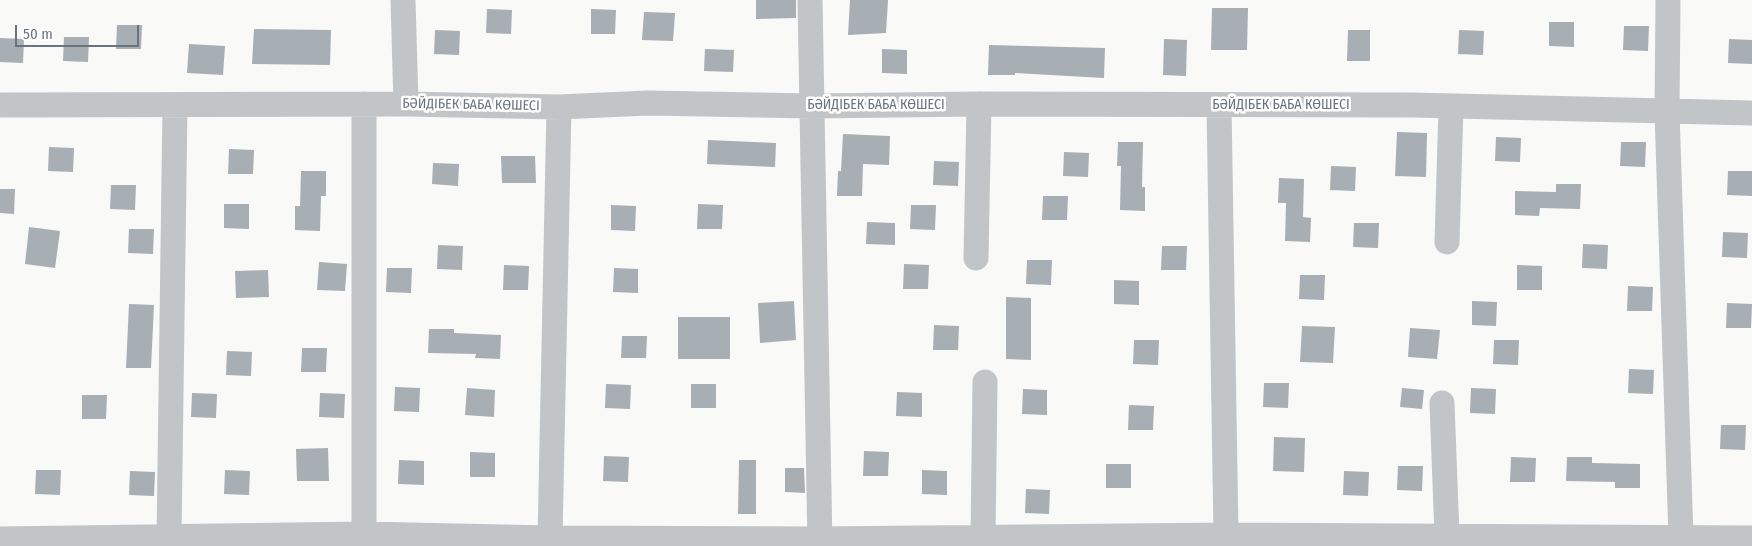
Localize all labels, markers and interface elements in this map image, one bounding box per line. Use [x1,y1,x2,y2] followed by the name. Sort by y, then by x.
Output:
[18,15,141,47] scale bar
[23,25,53,43] text: 50 m
[402,95,540,115] street label: БӘЙДІБЕК БАБА КӨШЕСІ
[807,97,945,113] street label: БӘЙДІБЕК БАБА КӨШЕСІ
[1212,97,1350,113] street label: БӘЙДІБЕК БАБА КӨШЕСІ

